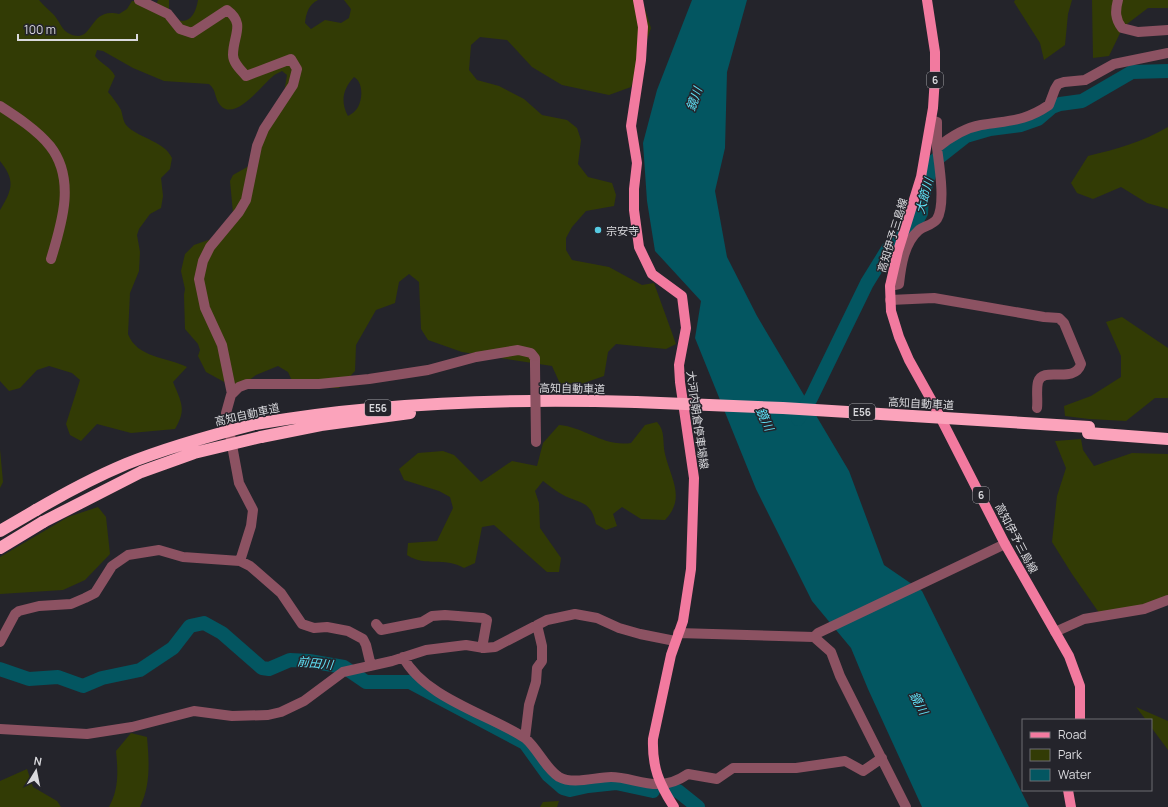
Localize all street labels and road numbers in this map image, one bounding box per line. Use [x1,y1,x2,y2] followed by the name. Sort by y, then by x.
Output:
[927,72,943,88] road number: 6
[874,196,910,274] street label: 高知伊予三島線
[684,370,712,470] street label: 大河内朝倉停車場線
[539,380,605,396] street label: 高知自動車道
[888,394,954,412] street label: 高知自動車道
[213,399,281,429] street label: 高知自動車道
[365,400,391,416] road number: E56
[849,404,875,420] road number: E56
[973,487,989,503] road number: 6
[992,500,1042,576] street label: 高知伊予三島線

